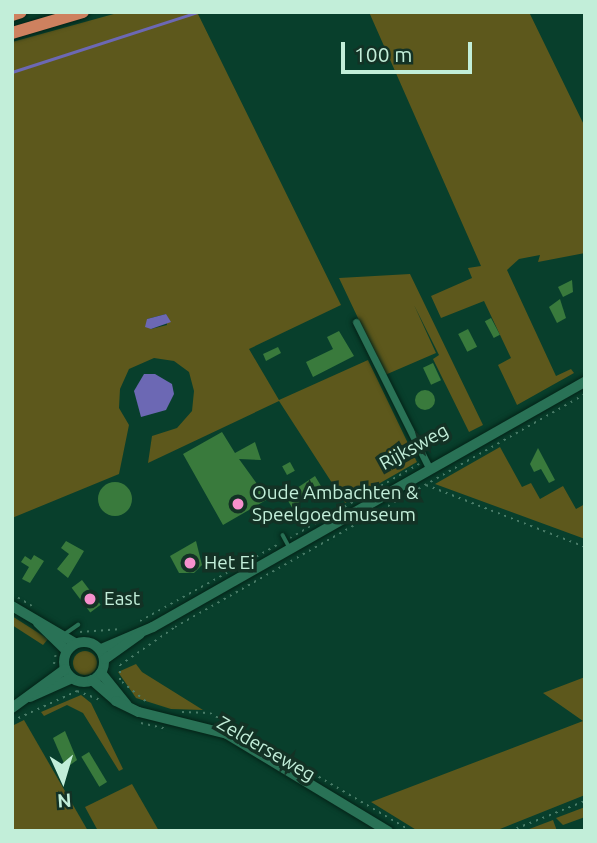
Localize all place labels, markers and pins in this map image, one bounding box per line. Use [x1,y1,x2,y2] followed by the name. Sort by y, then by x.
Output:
[252,482,418,526] place label: Oude Ambachten & Speelgoedmuseum
[230,496,246,512] marker: Oude Ambachten & Speelgoedmuseum
[204,552,255,574] place label: Het Ei
[182,555,198,571] marker: Het Ei
[104,588,140,610] place label: East
[82,591,98,607] marker: East

